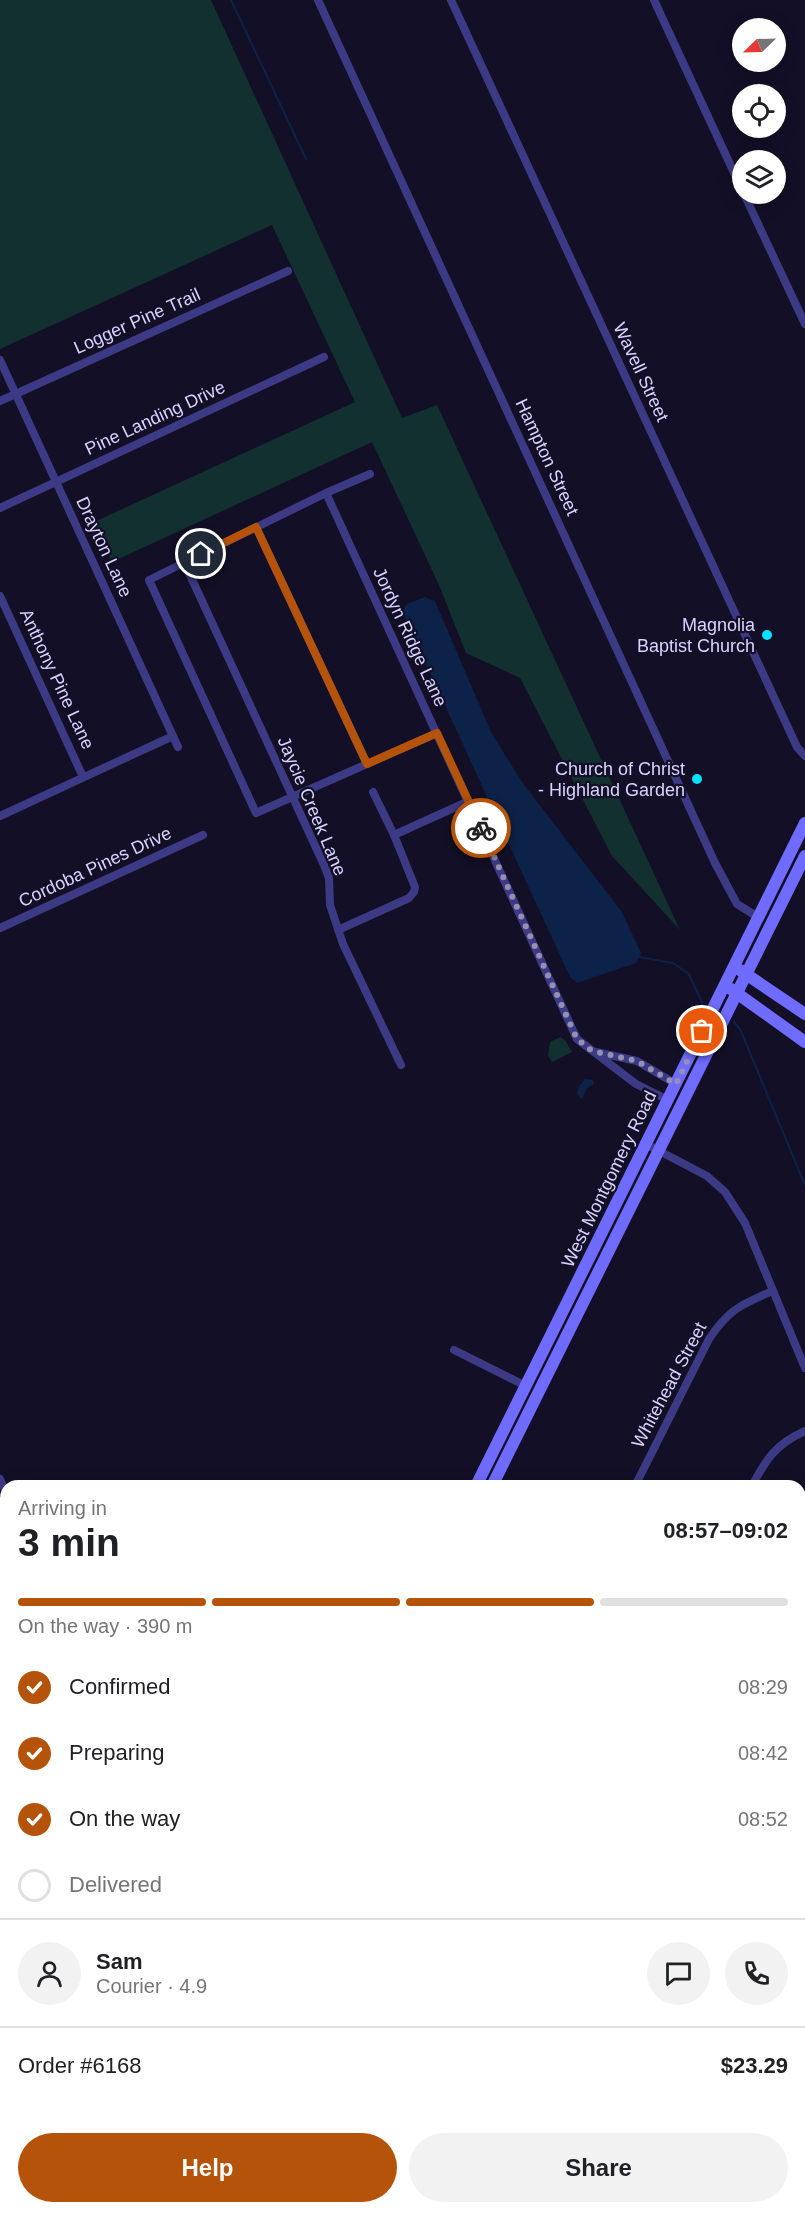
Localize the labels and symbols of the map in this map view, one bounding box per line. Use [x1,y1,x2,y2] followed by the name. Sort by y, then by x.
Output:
[732,18,786,72] north arrow
[71,284,203,358] street label: Logger Pine Trail
[609,320,673,424] street label: Wavell Street
[82,377,228,459] street label: Pine Landing Drive
[511,396,583,518] street label: Hampton Street
[72,494,136,600] street label: Drayton Lane
[175,528,226,579] pin
[369,564,451,710] street label: Jordyn Ridge Lane
[16,606,98,752] street label: Anthony Pine Lane
[637,615,756,656] place label: Magnolia Baptist Church
[760,628,774,642] marker: Magnolia Baptist Church
[274,733,350,879] street label: Jaycie Creek Lane
[538,759,685,800] place label: Church of Christ - Highland Garden
[690,772,704,786] marker: Church of Christ - Highland Garden
[451,798,511,858] courier
[16,823,174,911] street label: Cordoba Pines Drive
[676,1005,727,1056] pin
[558,1088,660,1270] street label: West Montgomery Road
[628,1319,710,1451] street label: Whitehead Street

